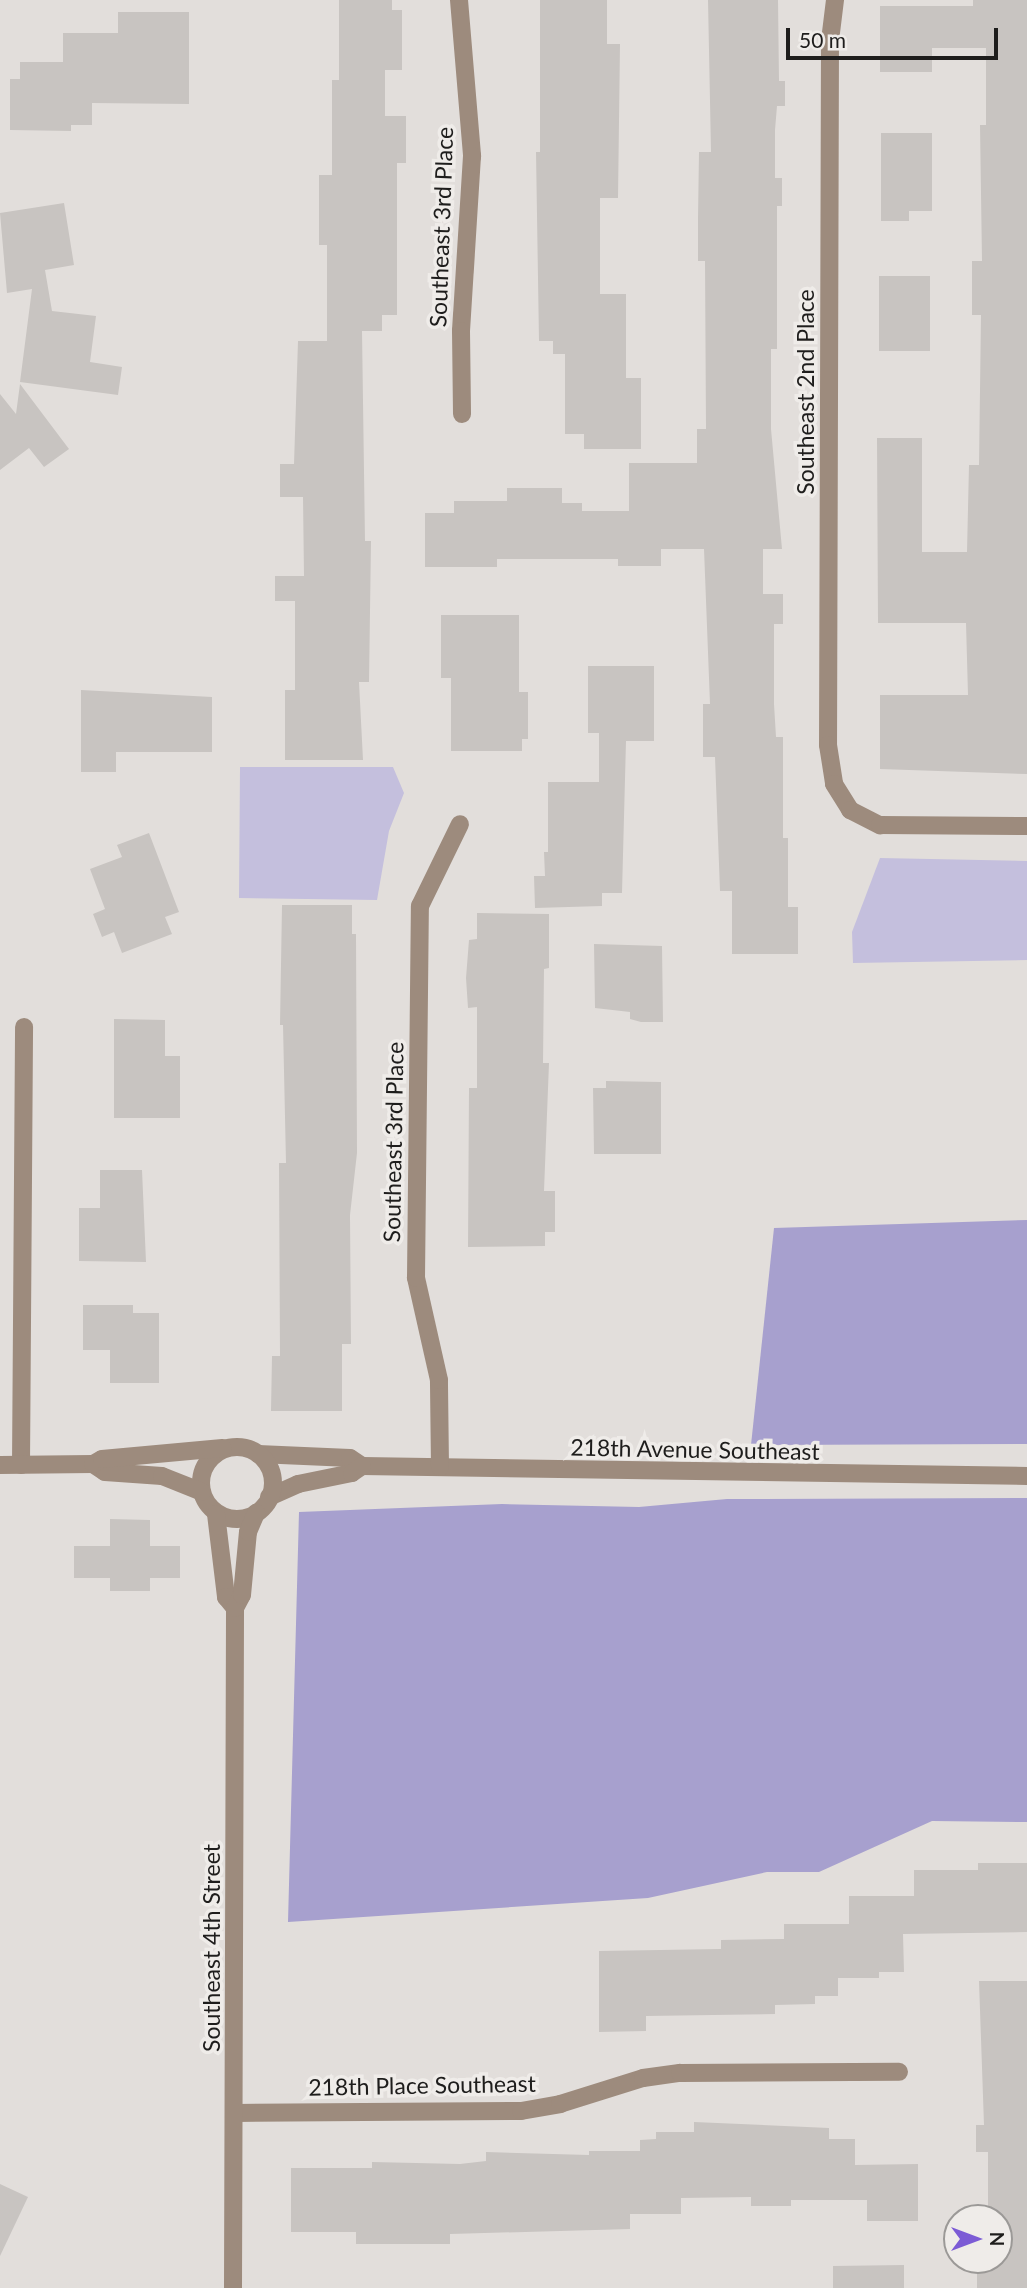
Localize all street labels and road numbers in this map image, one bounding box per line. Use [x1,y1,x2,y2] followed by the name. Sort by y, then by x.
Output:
[424,126,458,328] street label: Southeast 3rd Place
[791,289,819,495] street label: Southeast 2nd Place
[377,1041,409,1243] street label: Southeast 3rd Place
[570,1433,820,1465] street label: 218th Avenue Southeast
[197,1844,225,2052] street label: Southeast 4th Street
[308,2069,536,2101] street label: 218th Place Southeast

